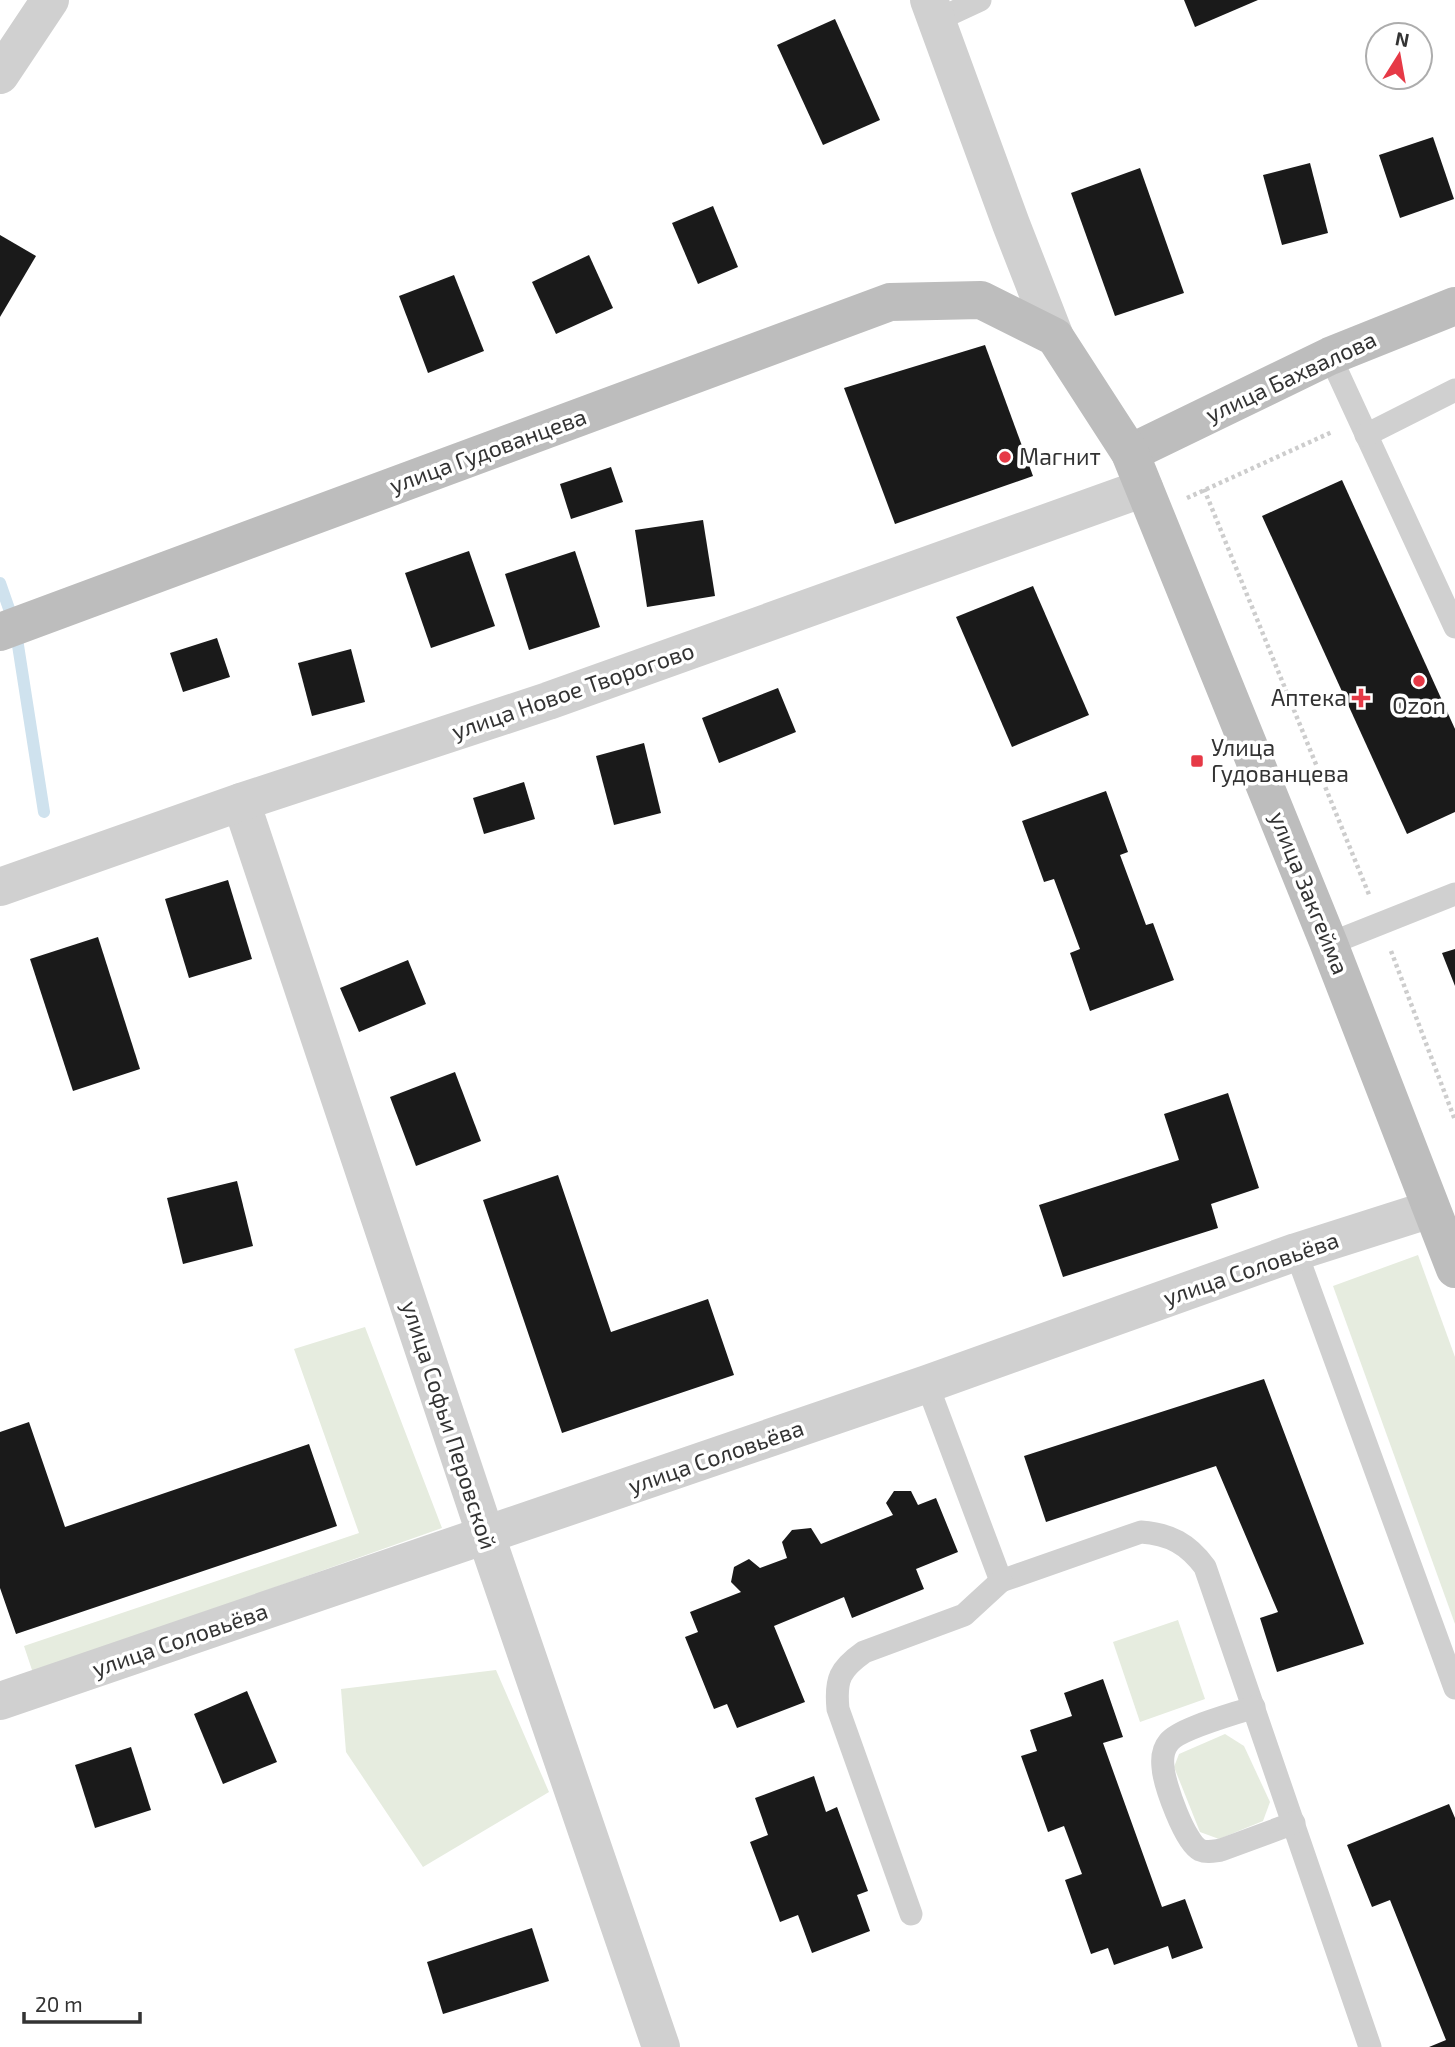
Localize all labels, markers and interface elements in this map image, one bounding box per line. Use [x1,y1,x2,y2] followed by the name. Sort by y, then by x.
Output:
[1364,21,1434,91] north arrow
[1393,26,1411,51] text: N
[1201,324,1381,429] street label: улица Бахвалова
[385,401,590,500] street label: улица Гудованцева
[1019,442,1101,470] place label: Магнит
[997,449,1013,465] marker: Магнит
[448,635,698,746] street label: улица Новое Творогово
[1411,673,1427,689] marker: Ozon
[1271,683,1347,711] place label: Аптека
[1353,690,1369,706] marker: Аптека
[1392,691,1446,719] place label: Ozon
[1211,733,1349,788] place label: Улица Гудованцева
[1189,753,1205,769] marker: Улица Гудованцева
[1264,807,1355,979] street label: улица Закгейма
[1159,1225,1342,1312] street label: улица Соловьёва
[396,1297,503,1553] street label: улица Софьи Перовской
[624,1413,807,1500] street label: улица Соловьёва
[88,1596,271,1683] street label: улица Соловьёва
[24,1980,140,2024] scale bar
[35,1991,83,2016] text: 20 m

